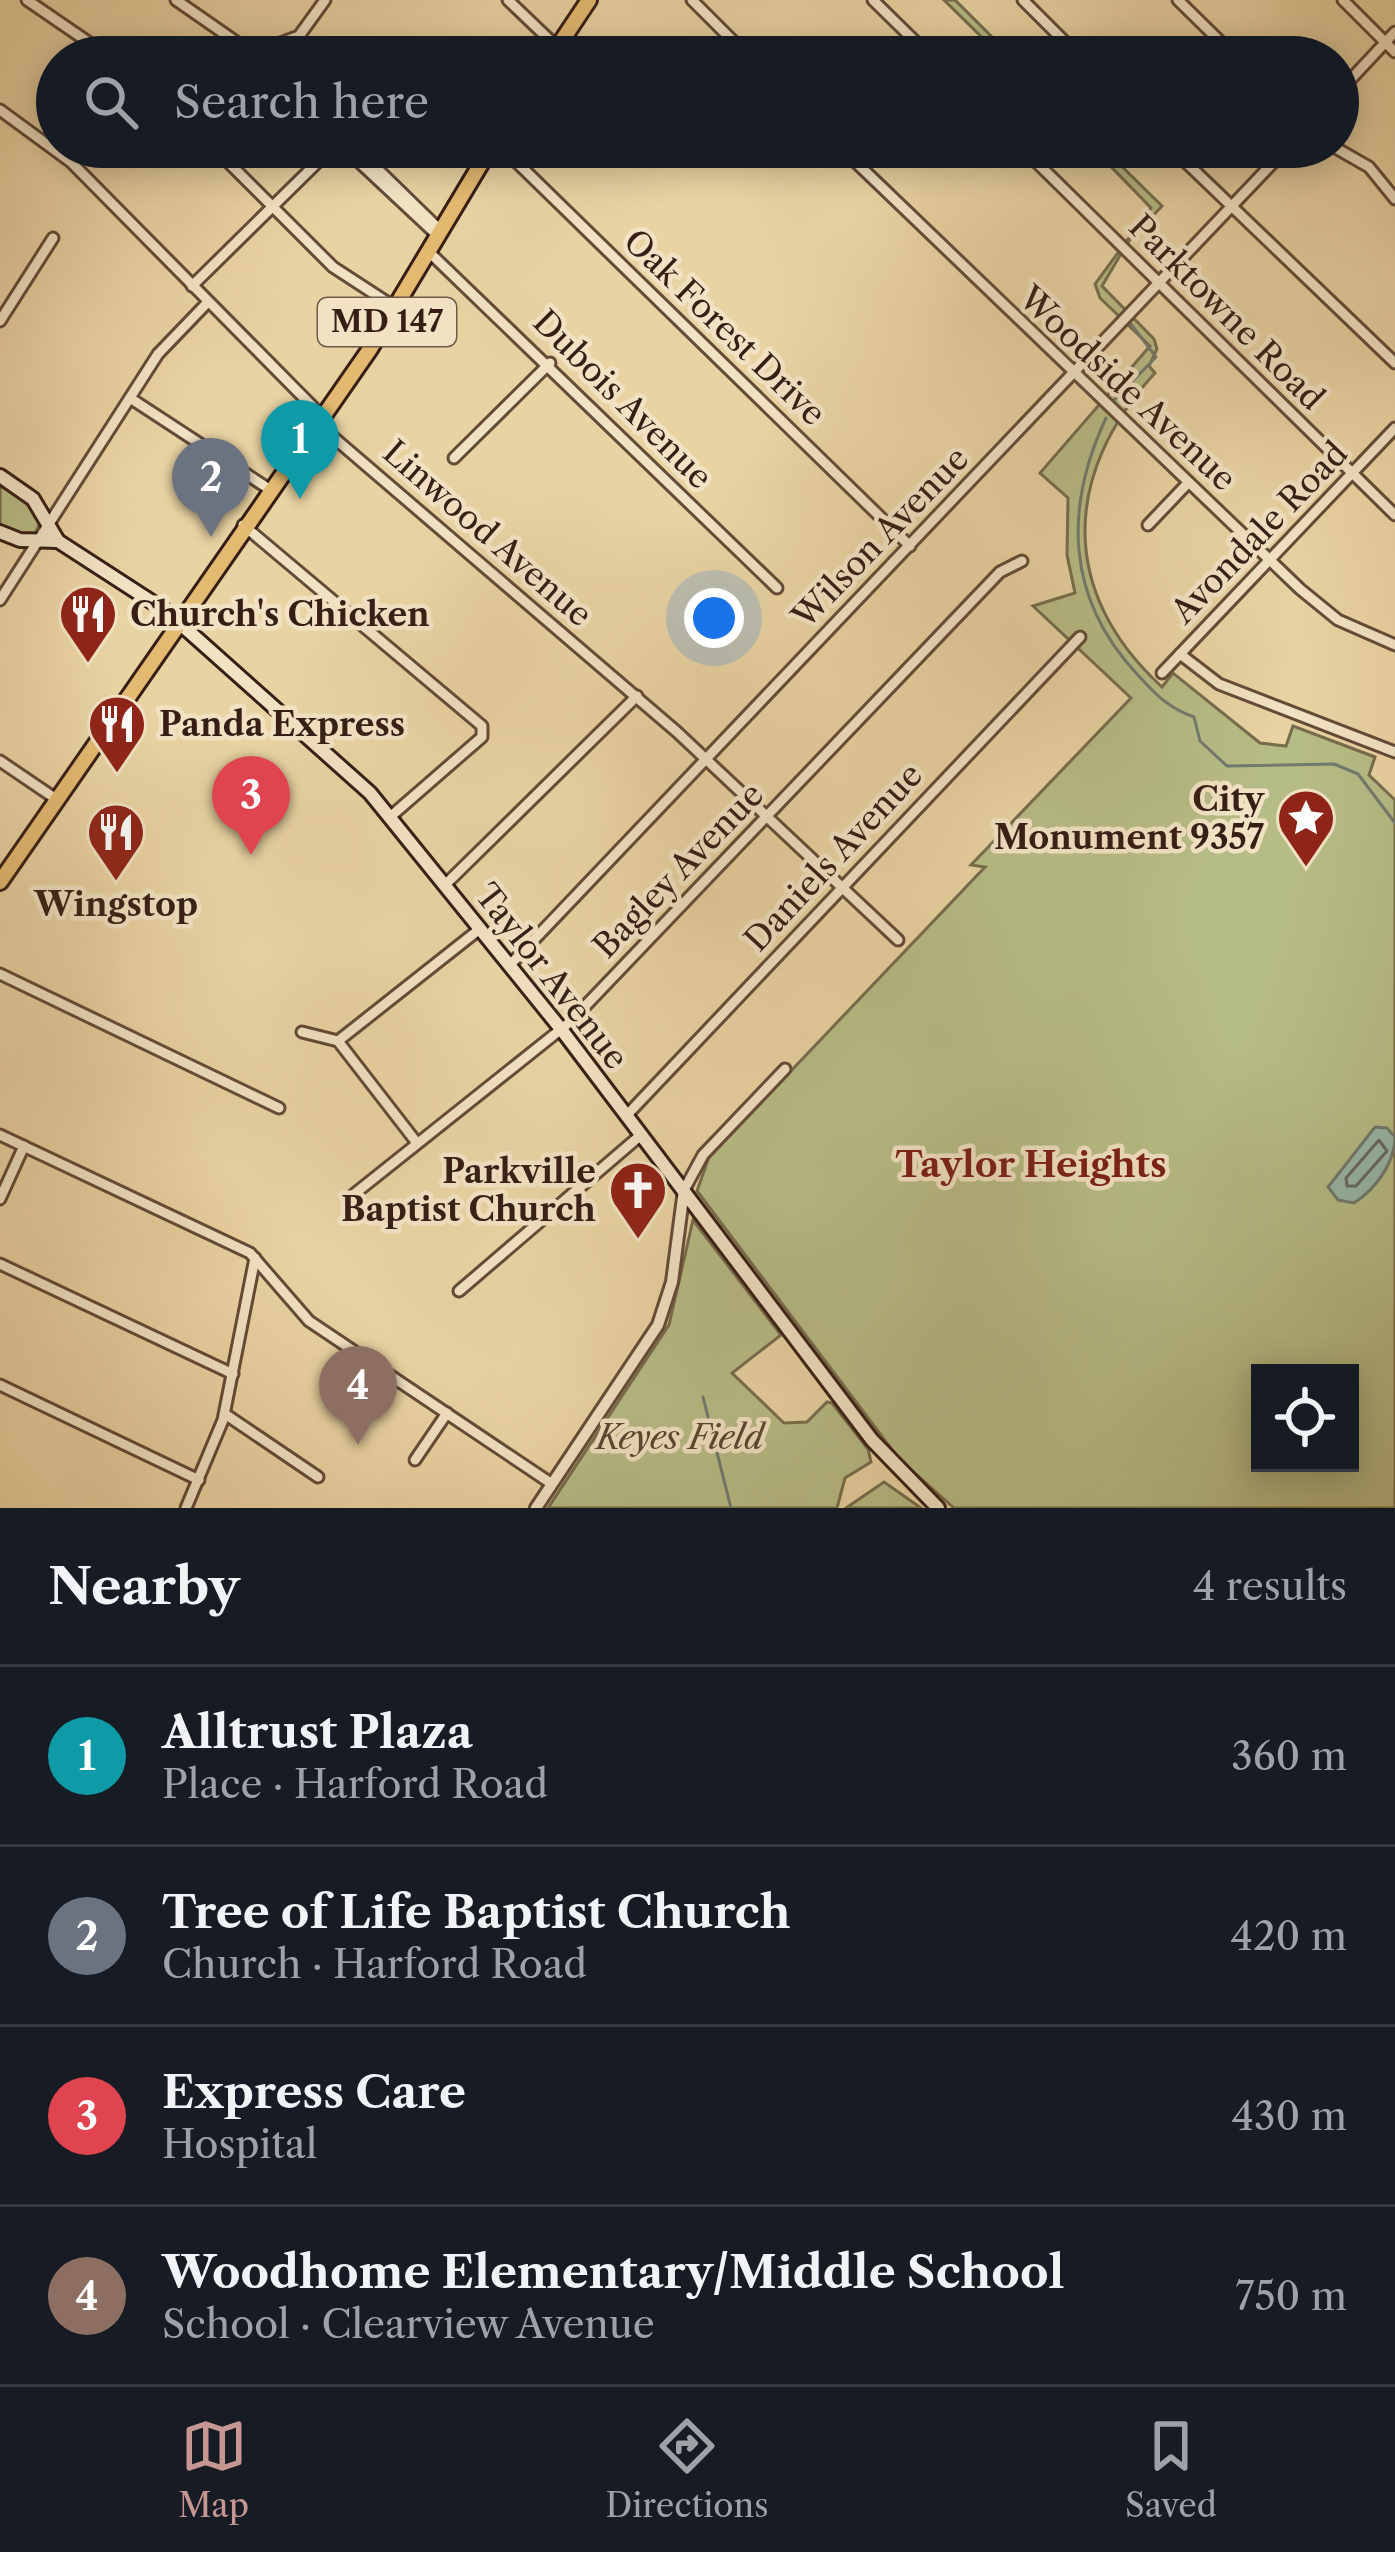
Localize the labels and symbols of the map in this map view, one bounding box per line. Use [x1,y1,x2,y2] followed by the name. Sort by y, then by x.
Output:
[1120,206,1333,419] street label: Parktowne Road
[615,221,834,434] street label: Oak Forest Drive
[1010,277,1245,499] street label: Woodside Avenue
[318,298,456,346] road number: MD 147
[525,301,721,497] street label: Dubois Avenue
[261,400,339,499] pin: 1
[375,432,600,635] street label: Linwood Avenue
[1162,433,1356,632] street label: Avondale Road
[172,438,250,537] pin: 2
[783,438,977,637] street label: Wilson Avenue
[57,583,119,665] restaurant icon: Church's Chicken
[684,588,744,648] your location
[130,594,430,635] place label: Church's Chicken
[86,693,148,775] restaurant icon: Panda Express
[159,704,405,745] place label: Panda Express
[736,755,931,960] street label: Daniels Avenue
[212,756,290,855] pin: 3
[585,774,772,966] street label: Bagley Avenue
[994,779,1265,858] place label: City Monument 9357
[1275,787,1337,869] place icon: City Monument 9357
[85,801,147,883] restaurant icon: Wingstop
[466,875,637,1077] street label: Taylor Avenue
[33,884,198,925] place label: Wingstop
[895,1142,1167,1186] district label: Taylor Heights
[341,1151,596,1230] place label: Parkville Baptist Church
[607,1159,669,1241] church icon: Parkville Baptist Church
[319,1346,397,1445] pin: 4
[593,1417,767,1458] park label: Keyes Field

